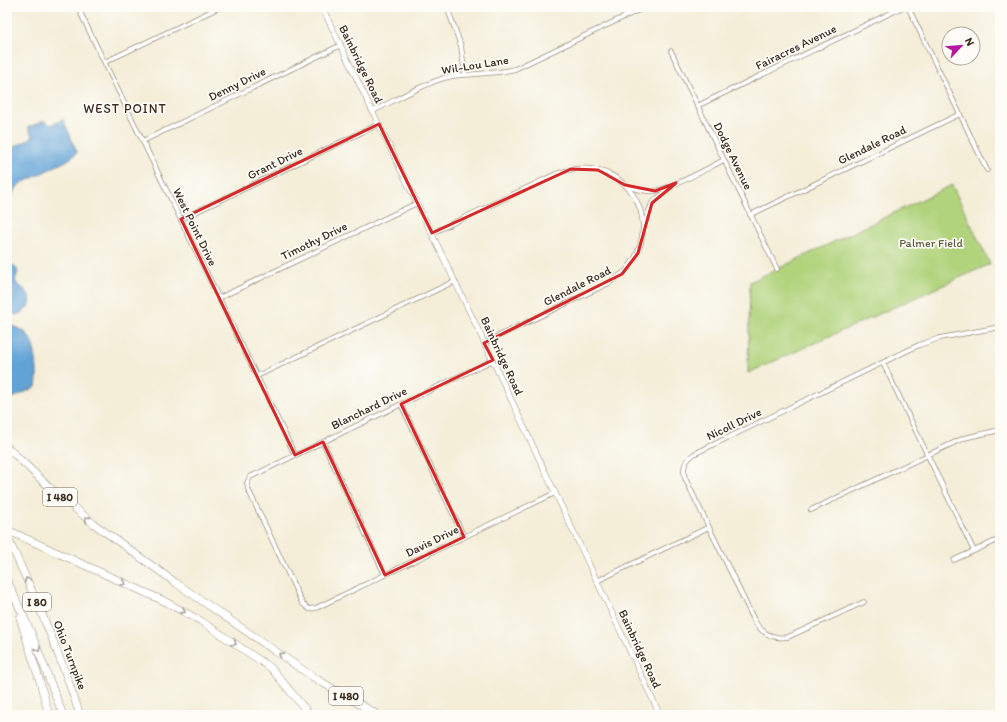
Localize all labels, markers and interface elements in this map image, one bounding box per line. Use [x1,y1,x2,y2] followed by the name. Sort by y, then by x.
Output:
[753,21,839,73] street label: Fairacres Avenue
[336,23,386,106] street label: Bainbridge Road
[941,26,981,66] north arrow
[962,36,977,48] text: N
[440,53,510,77] street label: Wil-Lou Lane
[206,64,268,104] street label: Denny Drive
[83,101,167,116] district label: WEST POINT
[711,120,755,192] street label: Dodge Avenue
[836,122,909,167] street label: Glendale Road
[245,144,305,182] street label: Grant Drive
[170,186,220,268] street label: West Point Drive
[279,219,350,263] street label: Timothy Drive
[899,236,963,250] park label: Palmer Field
[541,263,614,309] street label: Glendale Road
[478,314,527,398] street label: Bainbridge Road
[329,383,409,432] street label: Blanchard Drive
[704,405,764,443] street label: Nicoll Drive
[43,488,77,506] road number: I 480
[84,516,91,524] one-way arrow
[403,522,461,560] street label: Davis Drive
[24,576,32,584] one-way arrow
[119,578,127,586] one-way arrow
[23,593,51,611] road number: I 80
[179,606,186,614] one-way arrow
[616,607,665,691] street label: Bainbridge Road
[50,618,90,692] street label: Ohio Turnpike
[230,638,237,646] one-way arrow
[33,646,41,653] one-way arrow
[279,653,286,660] one-way arrow
[329,687,363,705] road number: I 480

